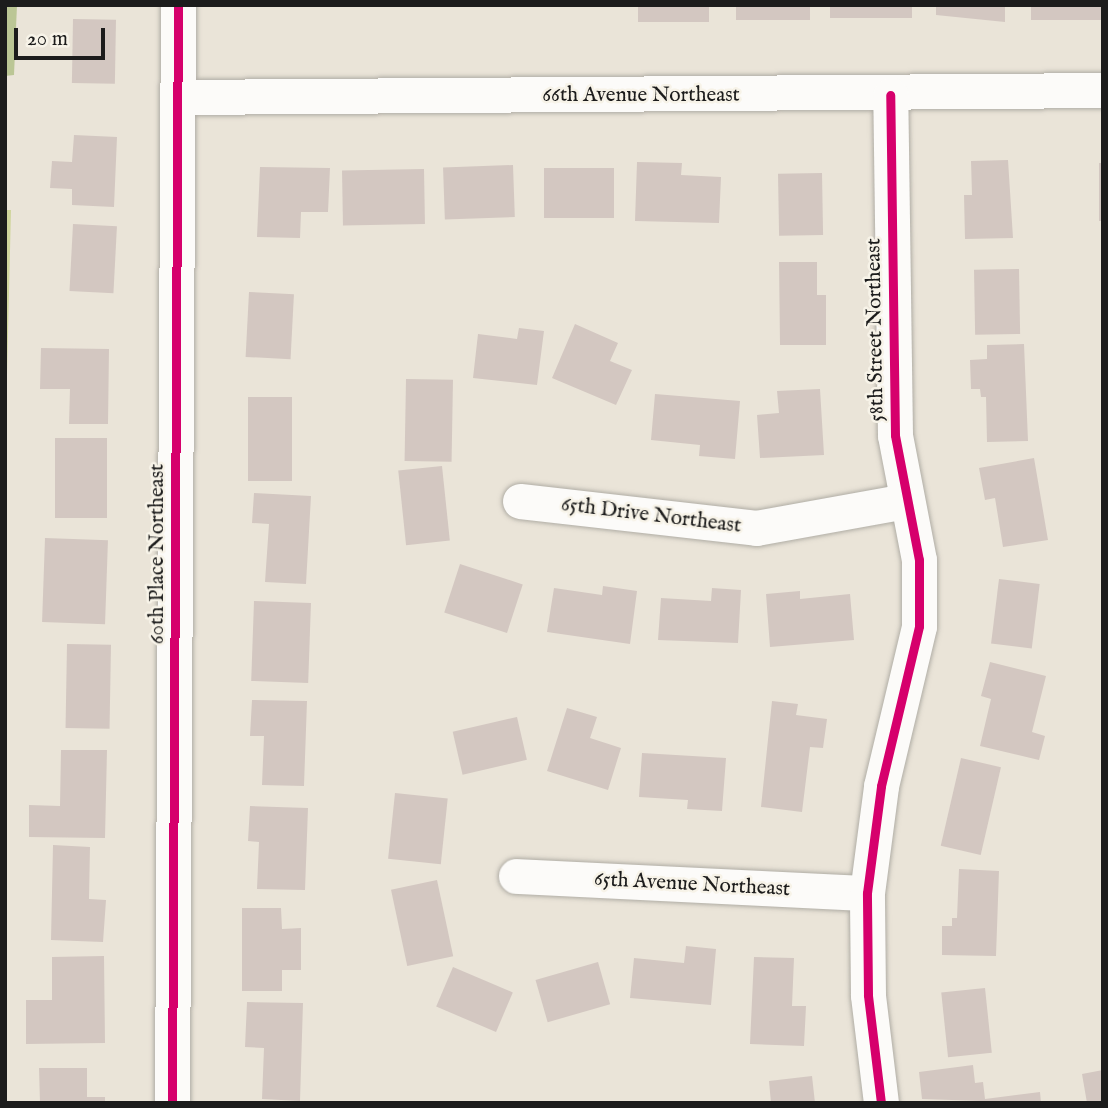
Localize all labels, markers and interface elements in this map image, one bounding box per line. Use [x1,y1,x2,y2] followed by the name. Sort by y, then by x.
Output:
[18,14,108,58] scale bar
[27,26,68,53] text: 20 m
[542,83,740,109] street label: 66th Avenue Northeast
[862,238,890,422] street label: 58th Street Northeast
[145,464,171,644] street label: 60th Place Northeast
[560,492,742,540] street label: 65th Drive Northeast
[593,867,791,903] street label: 65th Avenue Northeast

